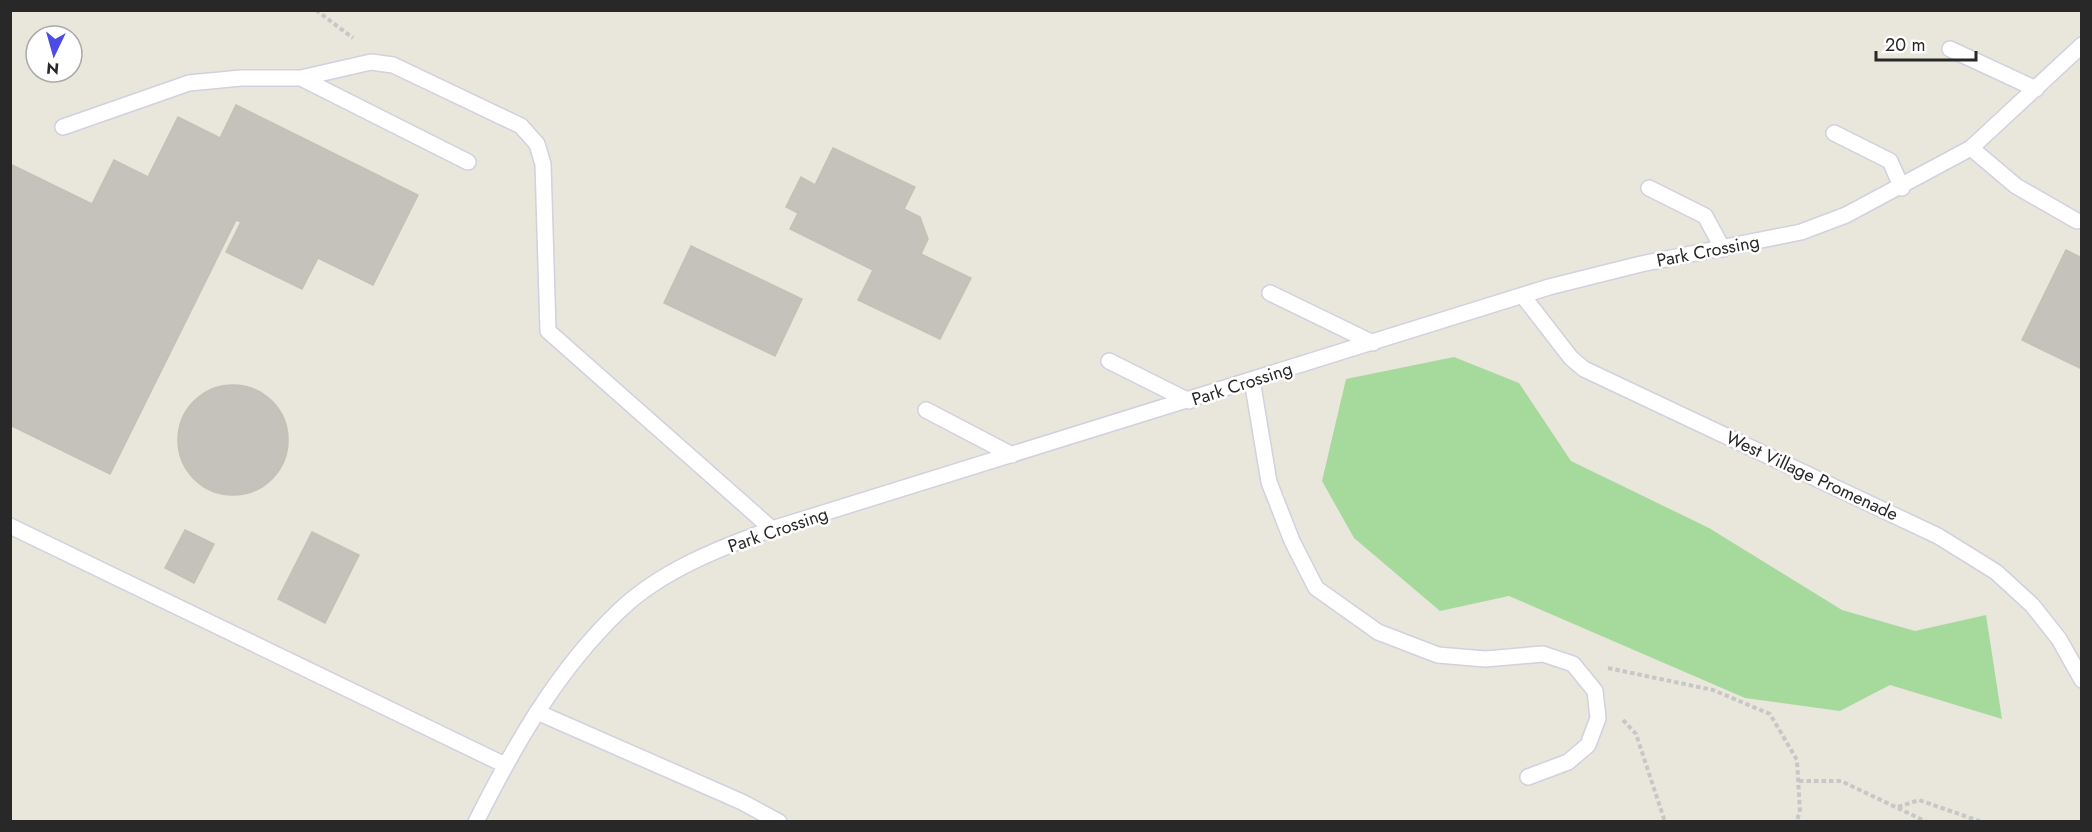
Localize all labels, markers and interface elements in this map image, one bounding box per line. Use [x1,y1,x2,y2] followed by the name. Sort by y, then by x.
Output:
[24,24,84,84] north arrow
[1876,24,1976,62] scale bar
[1885,32,1925,58] text: 20 m
[45,56,60,80] text: N
[1654,228,1762,274] street label: Park Crossing
[1188,355,1296,413] street label: Park Crossing
[1722,425,1902,527] street label: West Village Promenade
[724,501,832,559] street label: Park Crossing

